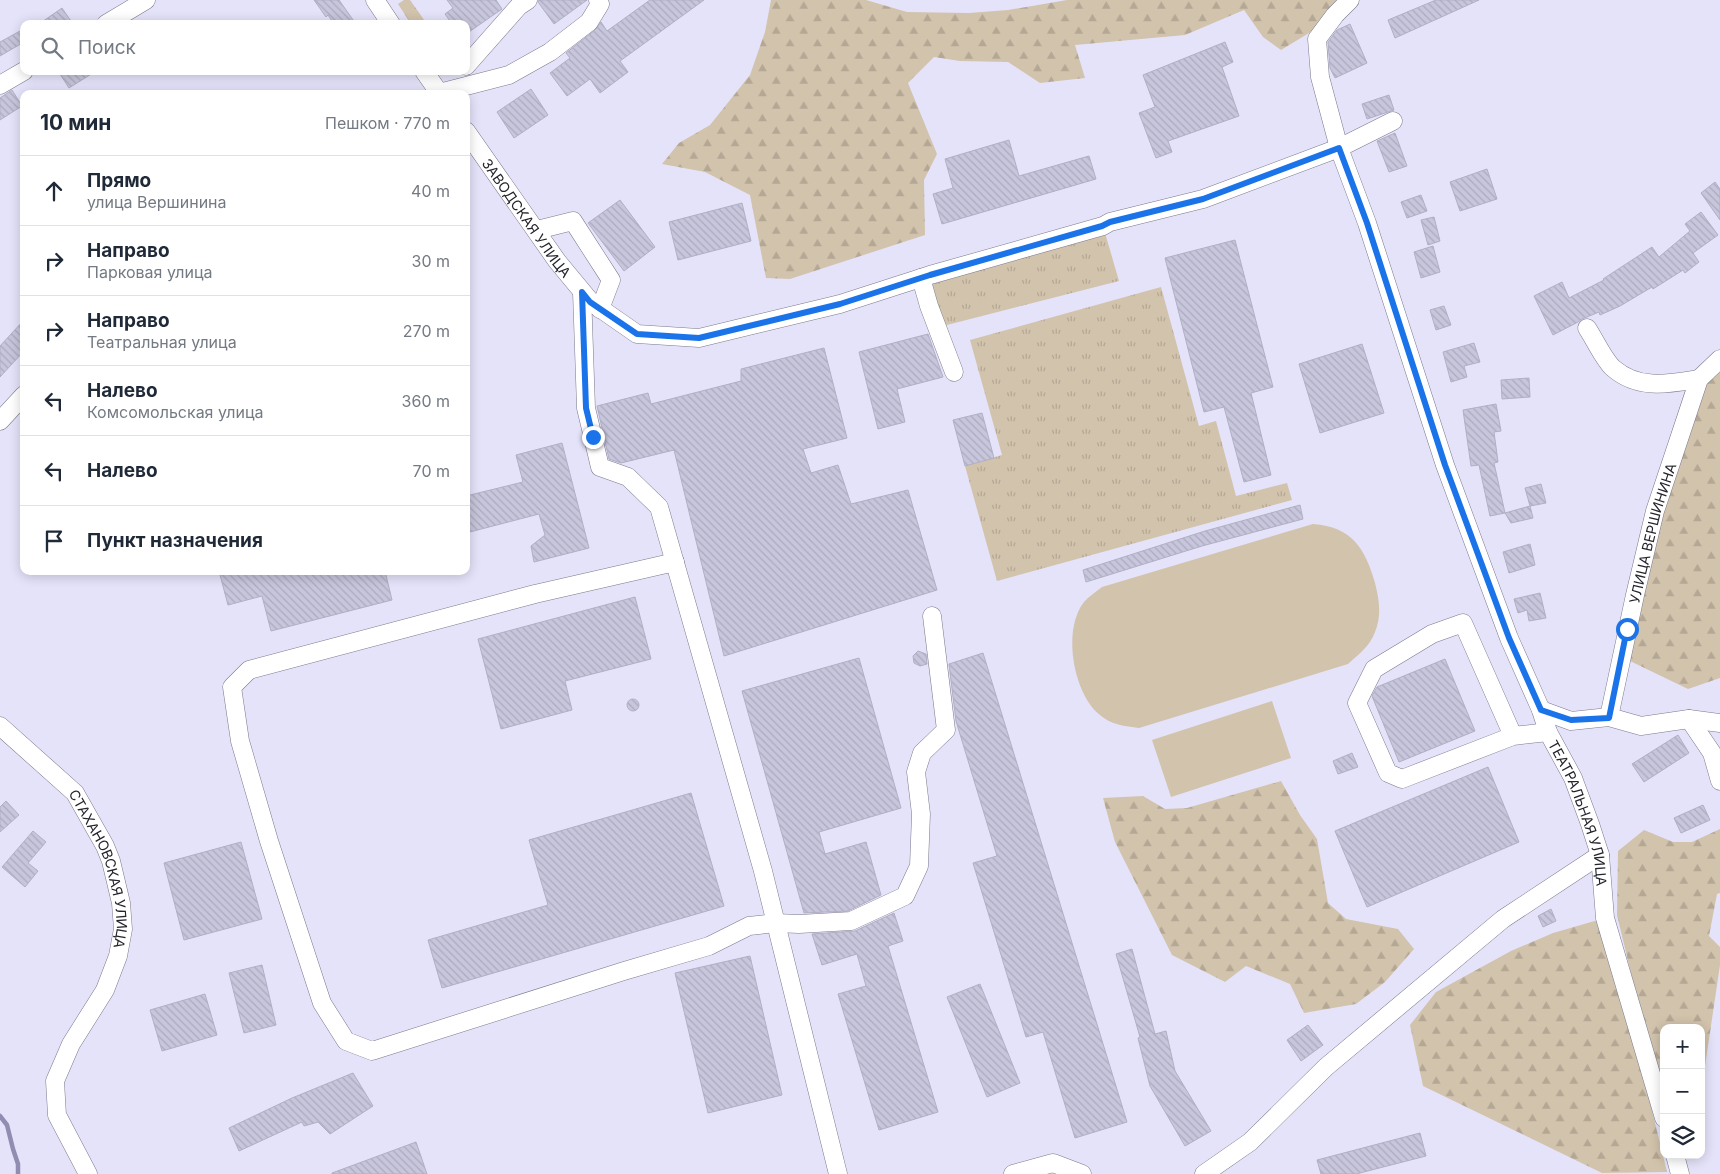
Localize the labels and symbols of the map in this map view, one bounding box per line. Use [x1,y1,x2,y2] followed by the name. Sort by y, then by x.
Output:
[479,155,575,281] street label: ЗАВОДСКАЯ УЛИЦА
[582,426,605,449] route end
[1625,460,1679,605] street label: УЛИЦА ВЕРШИНИНА
[1616,618,1639,641] route start
[1545,737,1611,887] street label: ТЕАТРАЛЬНАЯ УЛИЦА
[66,786,131,950] street label: СТАХАНОВСКАЯ УЛИЦА

